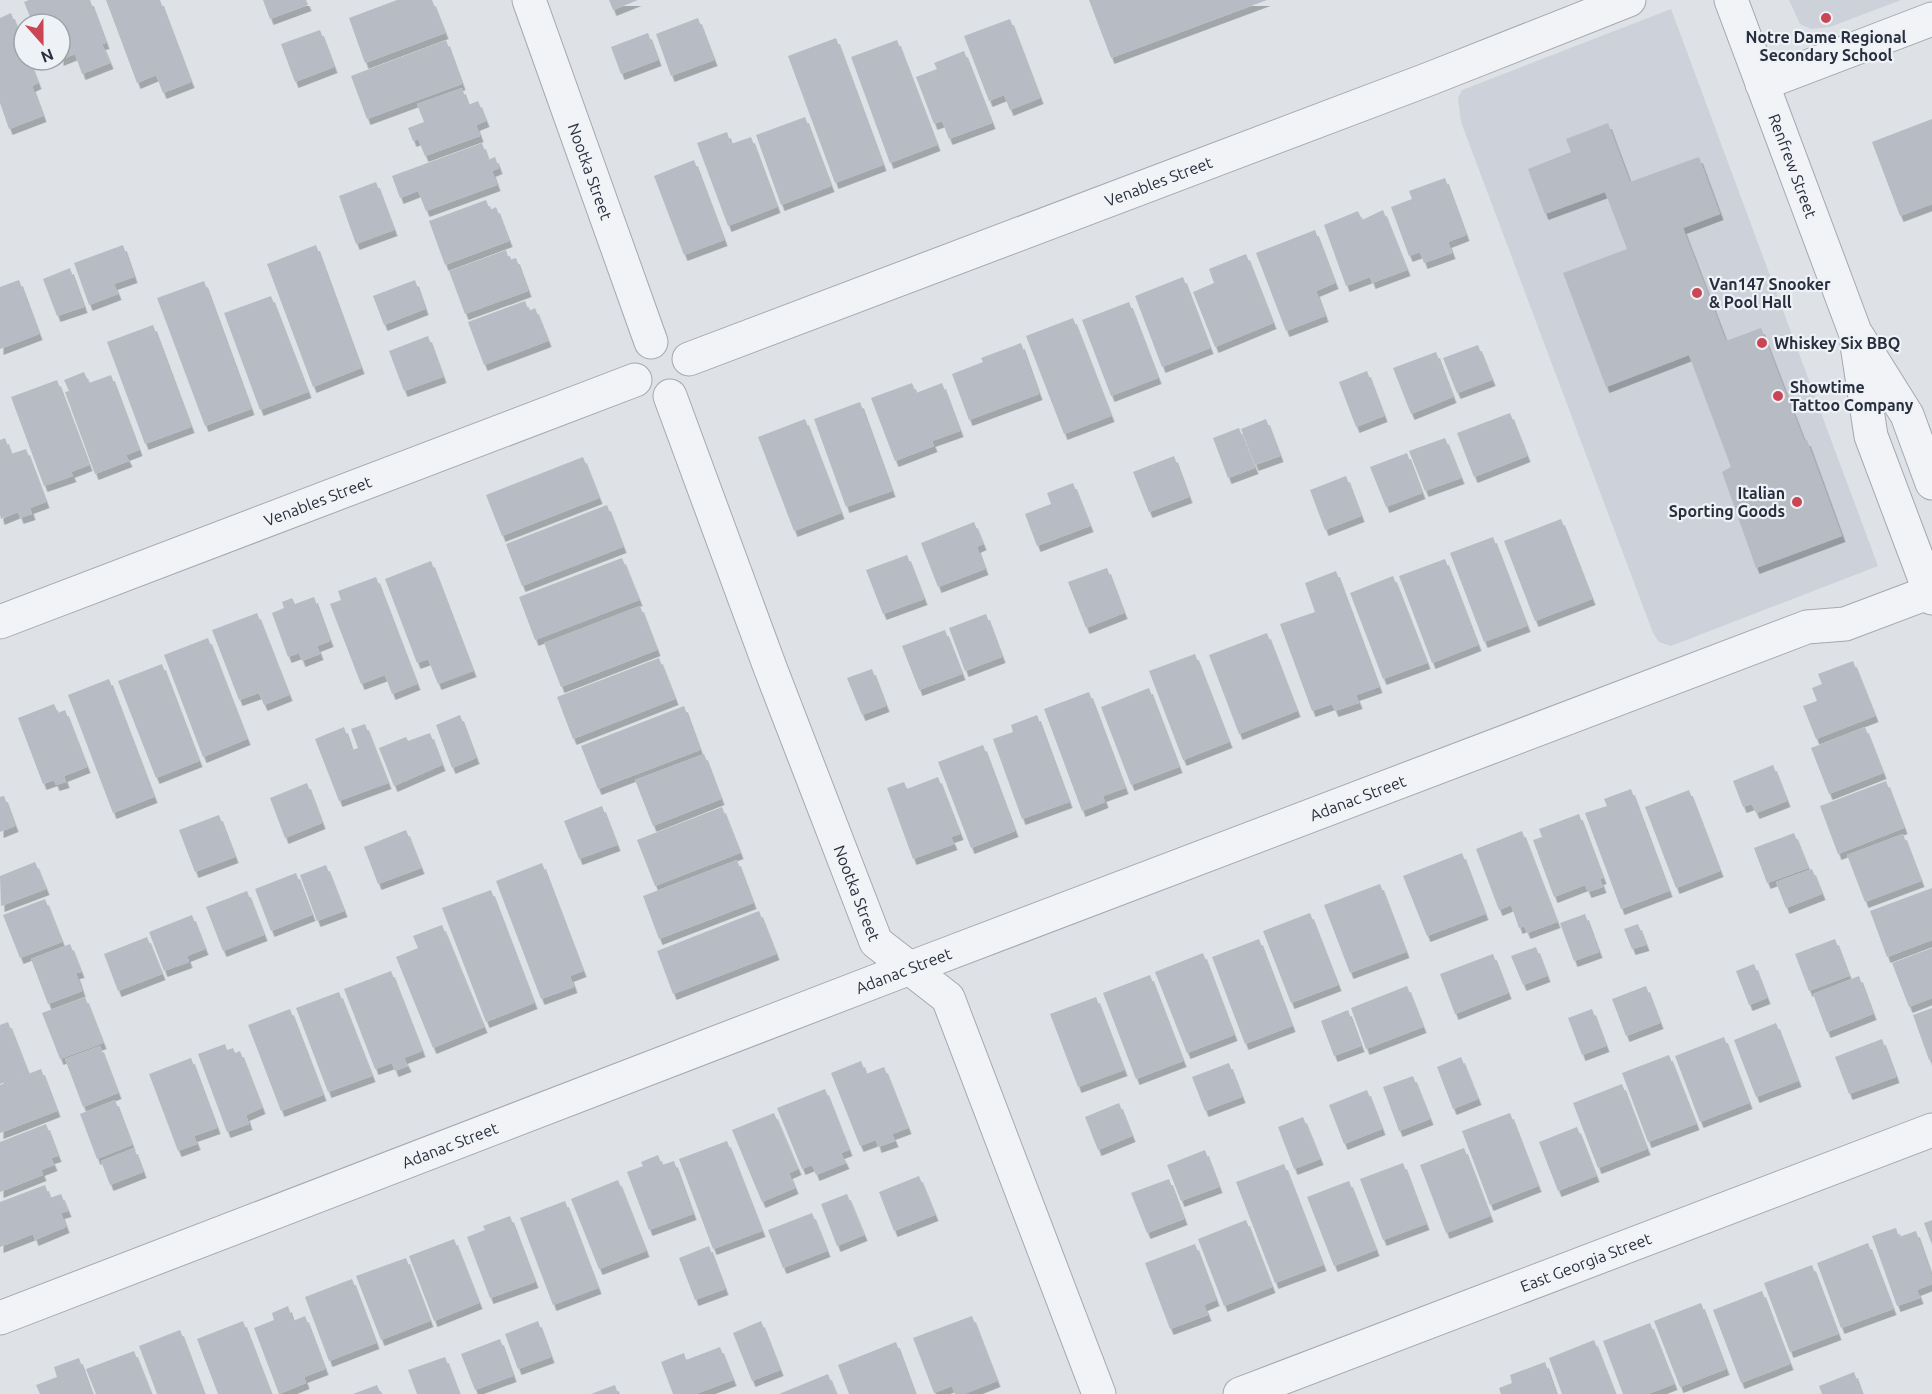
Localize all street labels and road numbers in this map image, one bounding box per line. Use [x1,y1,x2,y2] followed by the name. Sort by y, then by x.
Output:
[1765,111,1821,221] street label: Renfrew Street
[565,121,616,223] street label: Nootka Street
[1102,153,1215,210] street label: Venables Street
[261,472,375,530] street label: Venables Street
[1307,771,1409,824] street label: Adanac Street
[830,842,884,944] street label: Nootka Street
[853,944,955,997] street label: Adanac Street
[399,1118,501,1172] street label: Adanac Street
[1518,1229,1654,1295] street label: East Georgia Street

